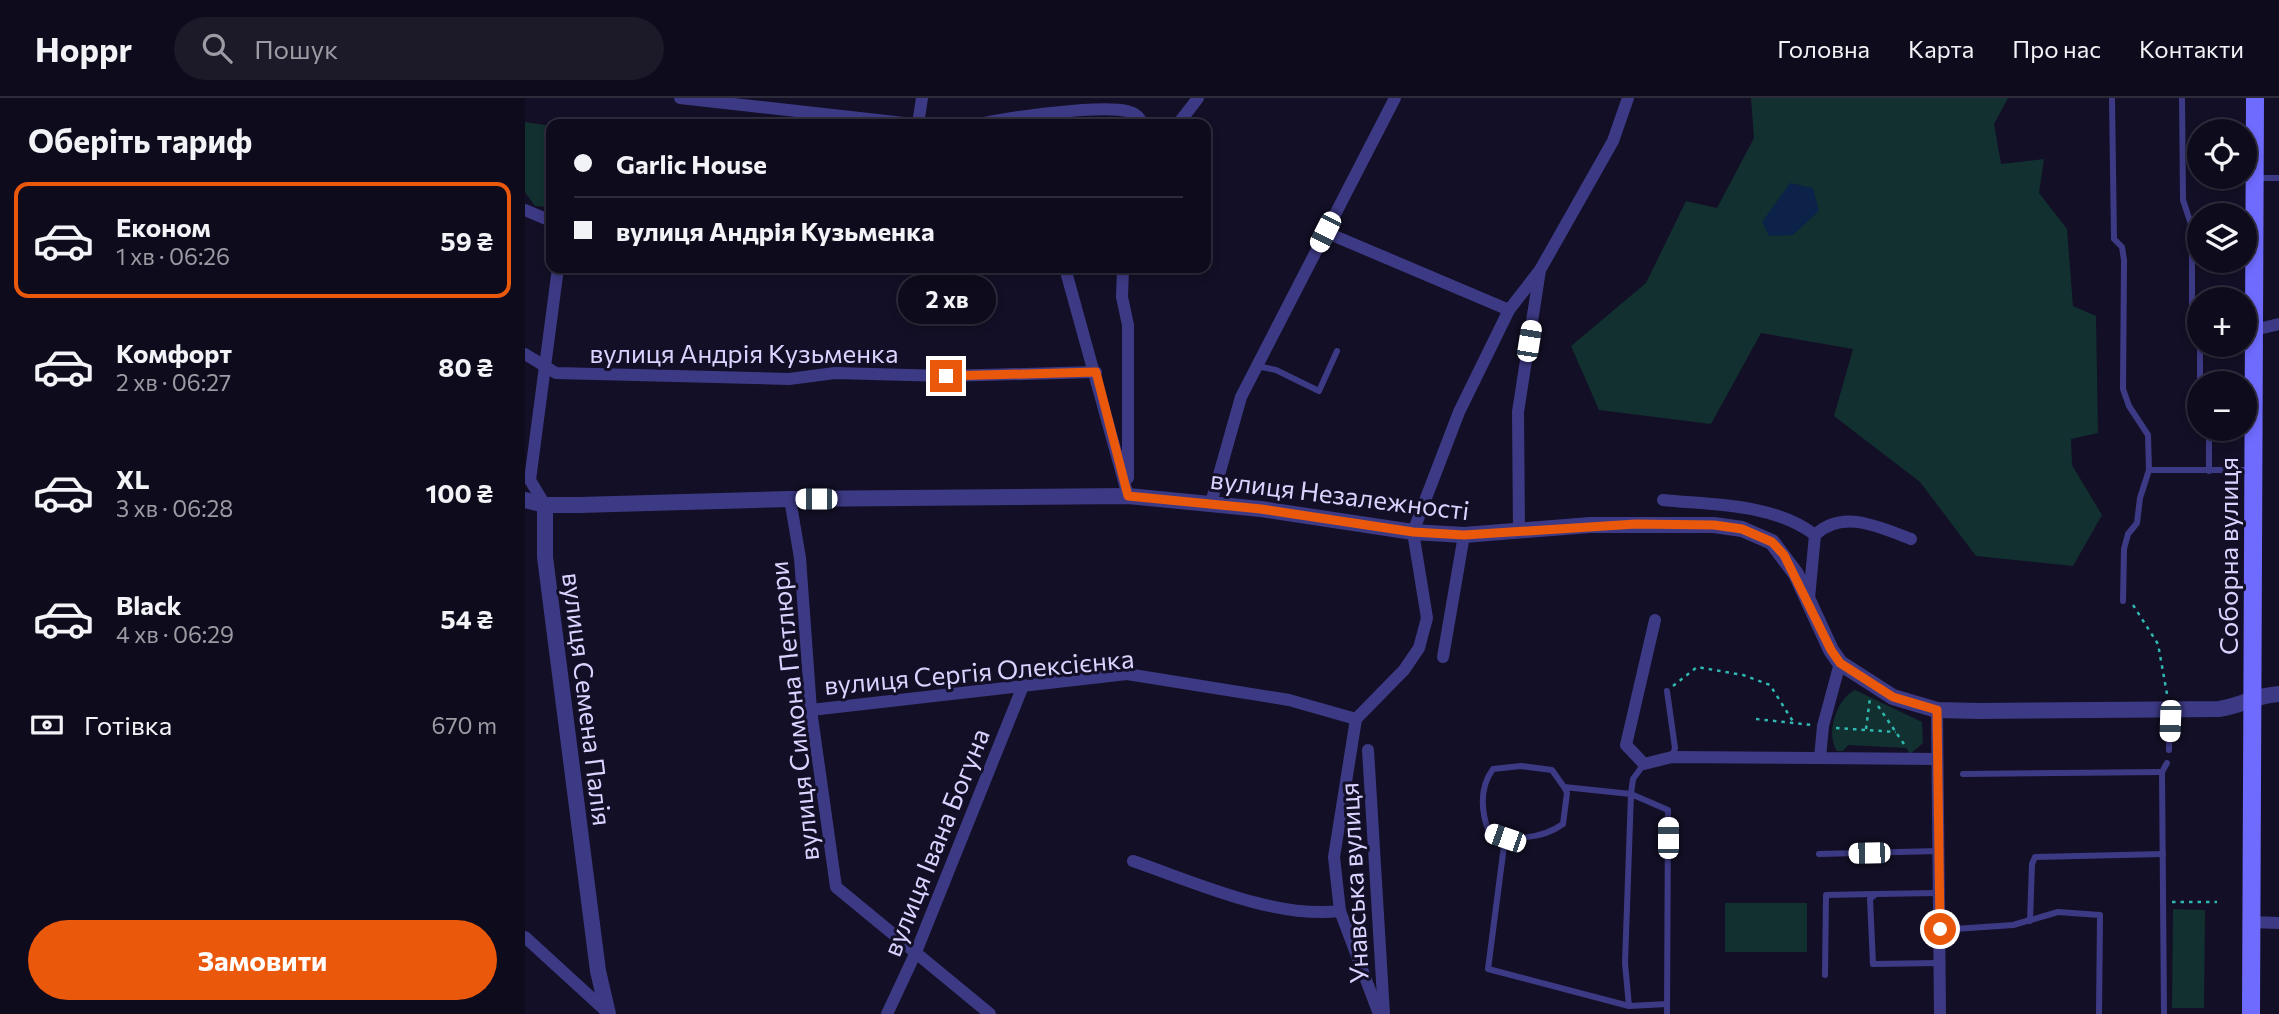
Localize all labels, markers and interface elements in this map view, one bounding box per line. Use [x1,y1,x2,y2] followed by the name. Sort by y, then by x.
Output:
[174,17,664,80] search box
[35,28,132,69] text: Hoppr
[198,29,236,67] icon: search
[254,33,338,64] text: Пошук
[1777,34,1870,63] text: Головна
[1908,34,1974,63] text: Карта
[2012,34,2101,63] text: Про нас
[2139,34,2244,63] text: Контакти
[2187,119,2257,441] map controls
[2187,119,2257,189] button: locate
[28,120,252,160] text: Оберіть тариф
[616,148,767,179] text: Garlic House
[2187,203,2257,273] button: layers
[32,209,95,272] icon: car
[1307,209,1344,255] car
[116,211,211,242] text: Економ
[616,215,935,246] text: вулиця Андрія Кузьменка
[441,225,493,256] text: 59 ₴
[116,242,230,270] text: 1 хв · 06:26
[897,274,995,324] callout: 2 хв
[925,285,969,313] text: 2 хв
[2187,287,2257,357] button: +
[1516,319,1543,363] car
[32,335,95,398] icon: car
[116,337,232,368] text: Комфорт
[590,337,898,368] street label: вулиця Андрія Кузьменка
[438,351,493,382] text: 80 ₴
[930,360,962,392] route end
[116,368,231,396] text: 2 хв · 06:27
[2187,371,2257,441] button: −
[2212,457,2243,655] street label: Соборна вулиця
[32,461,95,524] icon: car
[116,463,150,494] text: XL
[1209,463,1471,525] street label: вулиця Незалежності
[425,477,493,508] text: 100 ₴
[796,489,838,510] car
[116,494,233,522] text: 3 хв · 06:28
[762,560,824,862] street label: вулиця Симона Петлюри
[557,570,619,828] street label: вулиця Семена Палія
[32,587,95,650] icon: car
[116,589,182,620] text: Black
[441,603,493,634] text: 54 ₴
[116,620,234,648] text: 4 хв · 06:29
[823,642,1135,700] street label: вулиця Сергія Олексієнка
[2159,700,2182,742] car
[28,706,66,744] icon: cash
[84,709,172,740] text: Готівка
[432,711,497,739] text: 670 m
[875,724,995,960] street label: вулиця Івана Богуна
[1332,782,1374,984] street label: Унавська вулиця
[1658,817,1679,859] car
[1482,821,1529,855] car
[1848,842,1891,864] car
[1924,913,1956,945] route start
[28,920,497,1000] button: Замовити

